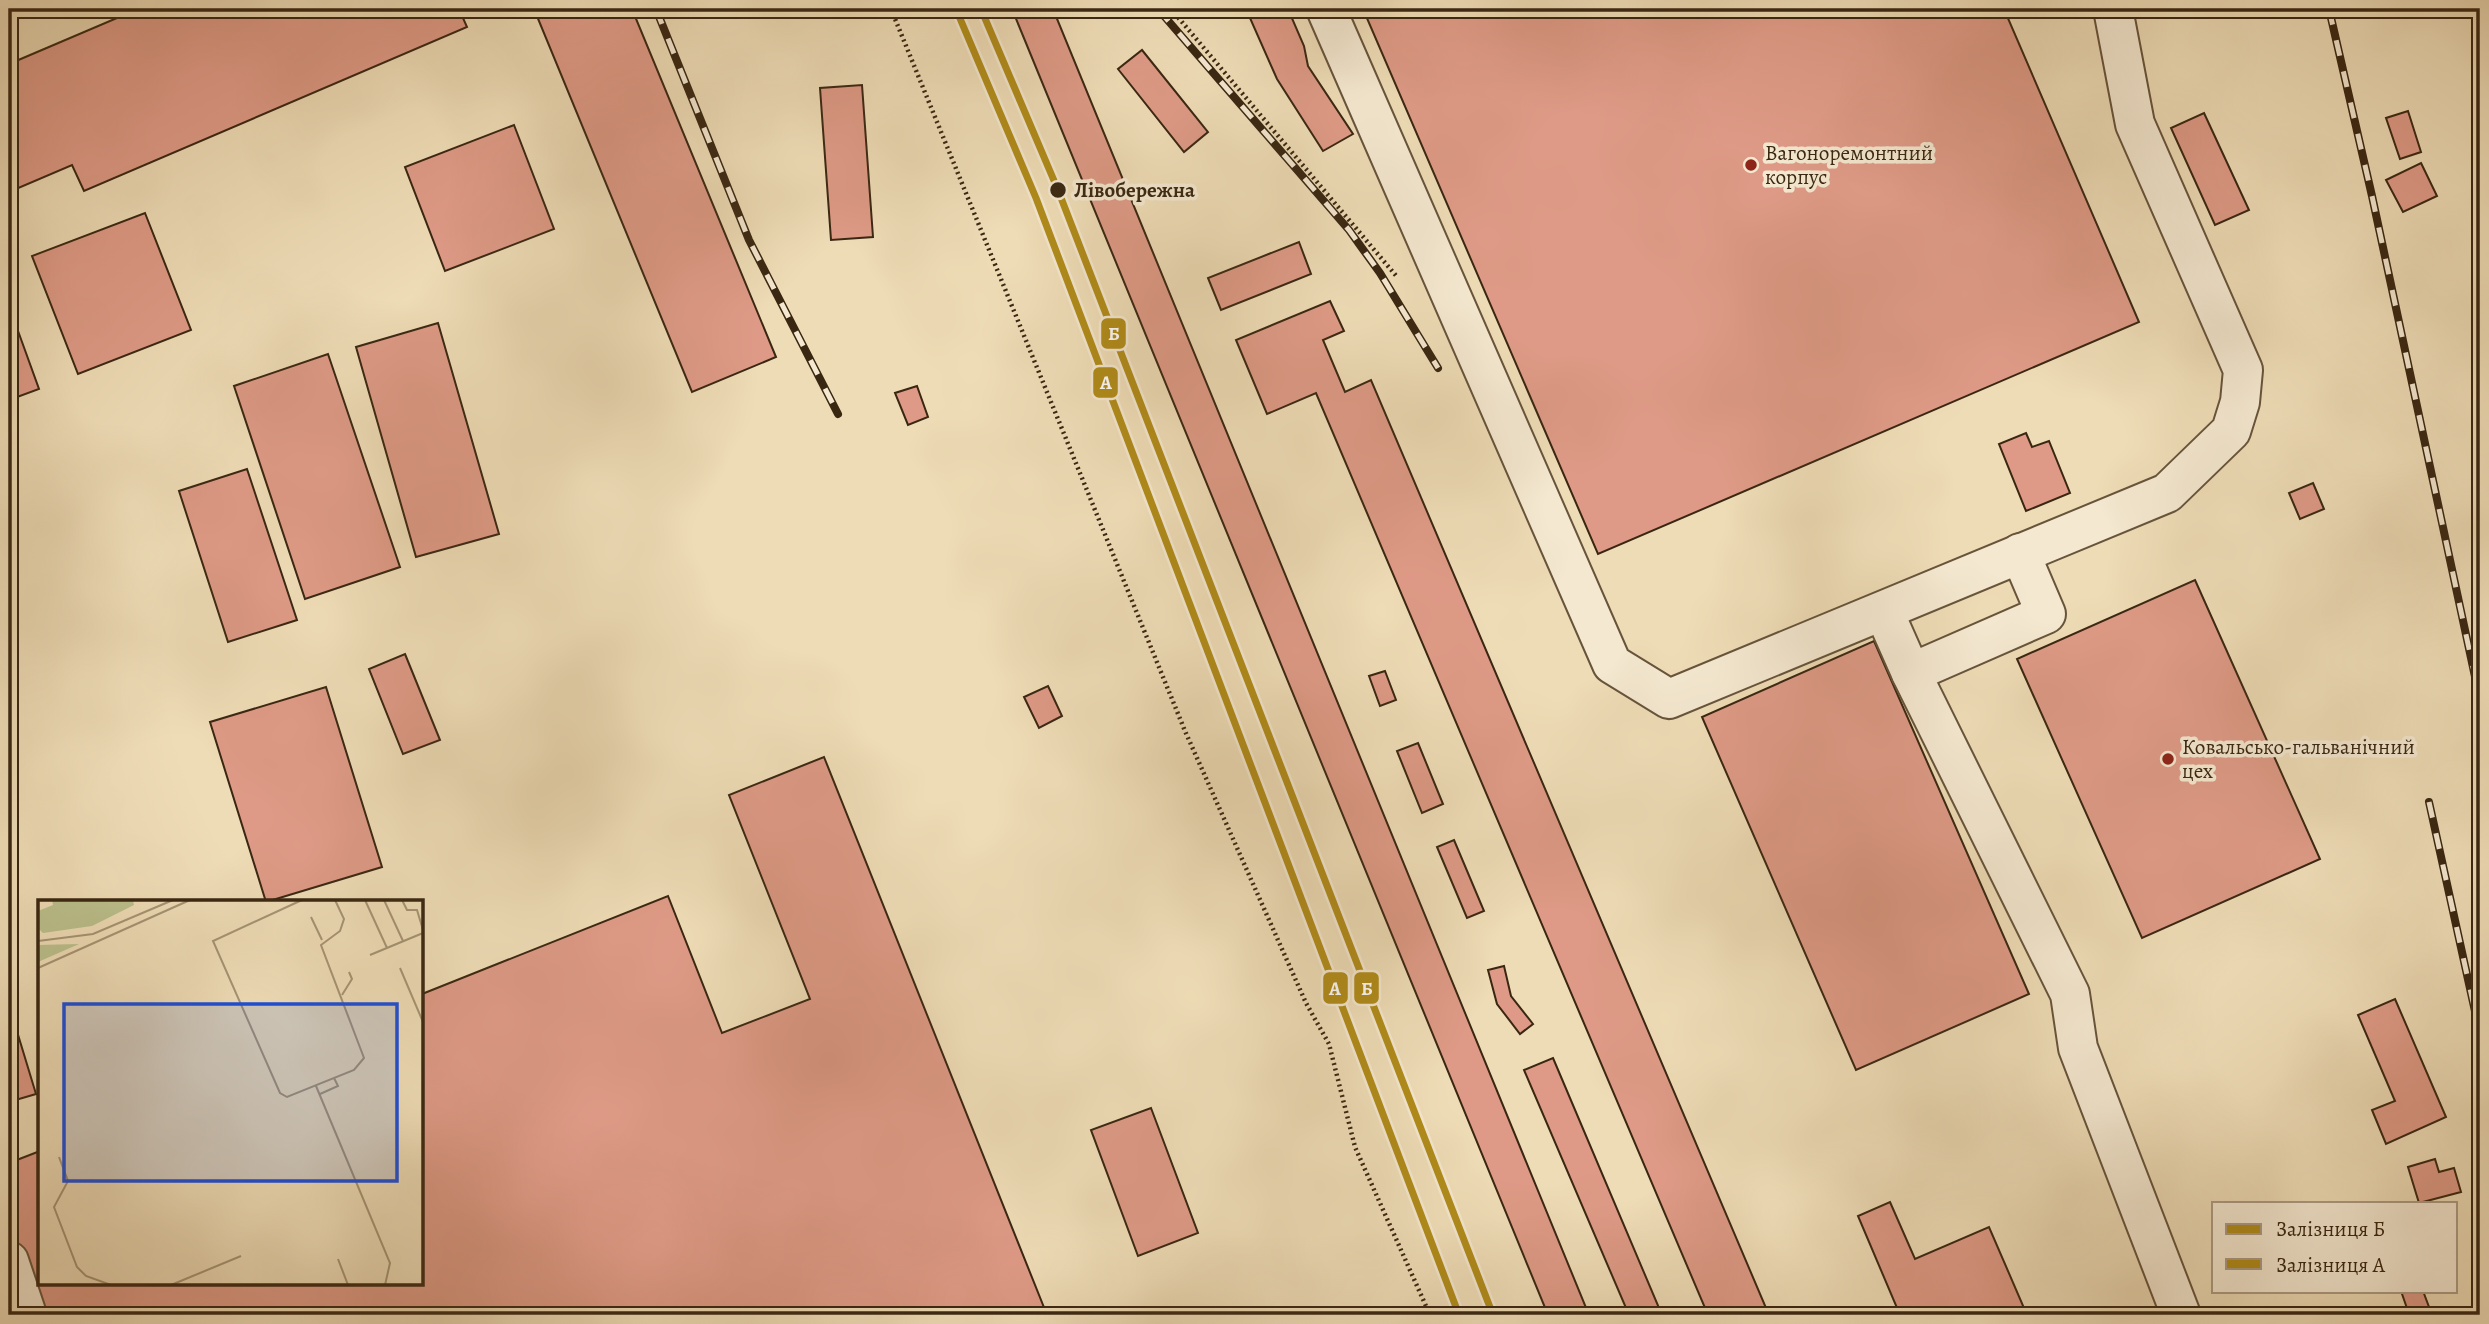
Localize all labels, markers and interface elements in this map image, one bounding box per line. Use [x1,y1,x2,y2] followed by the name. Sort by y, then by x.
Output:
[1765,139,1933,191] place label: Вагоноремонтний корпус
[1743,157,1759,173] marker: Вагоноремонтний корпус
[1074,176,1195,204] place label: Лівобережна
[1048,180,1068,200] marker: Лівобережна
[1100,317,1127,350] line badge: Б
[1108,321,1120,347] text: Б
[1092,366,1119,399] line badge: A
[1099,370,1113,396] text: A
[2182,733,2415,785] place label: Ковальсько-гальванічний цех
[2160,751,2176,767] marker: Ковальсько-гальванічний цех
[38,900,424,1286] inset map
[1322,971,1349,1005] line badge: A
[1353,971,1380,1005] line badge: Б
[1328,976,1342,1002] text: A
[1361,976,1373,1002] text: Б
[2212,1202,2458,1292] legend
[2276,1215,2385,1243] text: Залізниця Б
[2276,1251,2386,1279] text: Залізниця A

